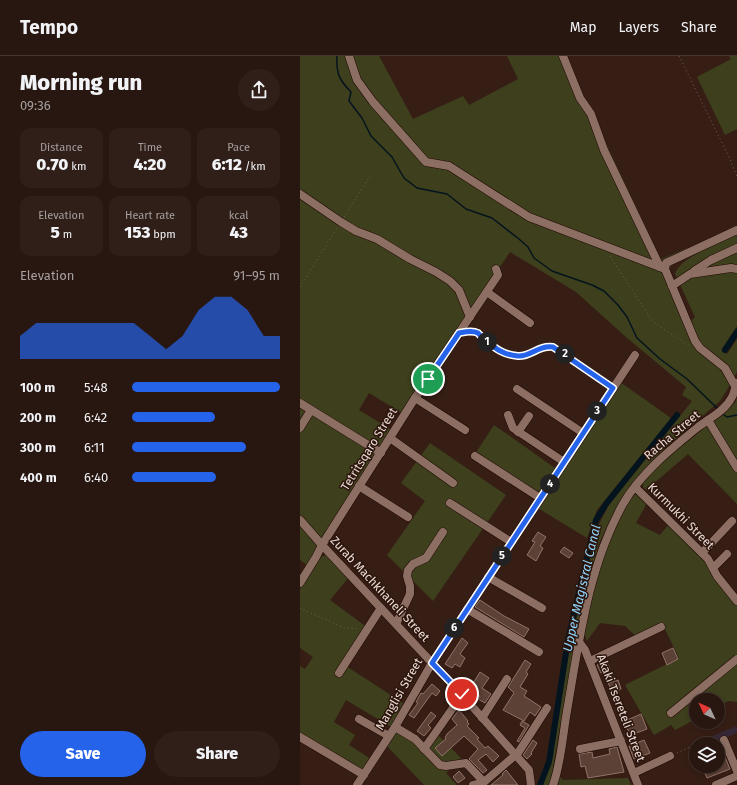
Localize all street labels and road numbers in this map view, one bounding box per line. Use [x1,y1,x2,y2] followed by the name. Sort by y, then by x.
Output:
[338,404,400,493] street label: Tetritsqaro Street
[641,407,703,462] street label: Racha Street
[645,480,718,553] street label: Kurmukhi Street
[328,534,433,645] street label: Zurab Machkhaneli Street
[594,652,648,764] street label: Akaki Tsereteli Street
[373,655,426,732] street label: Manglisi Street

